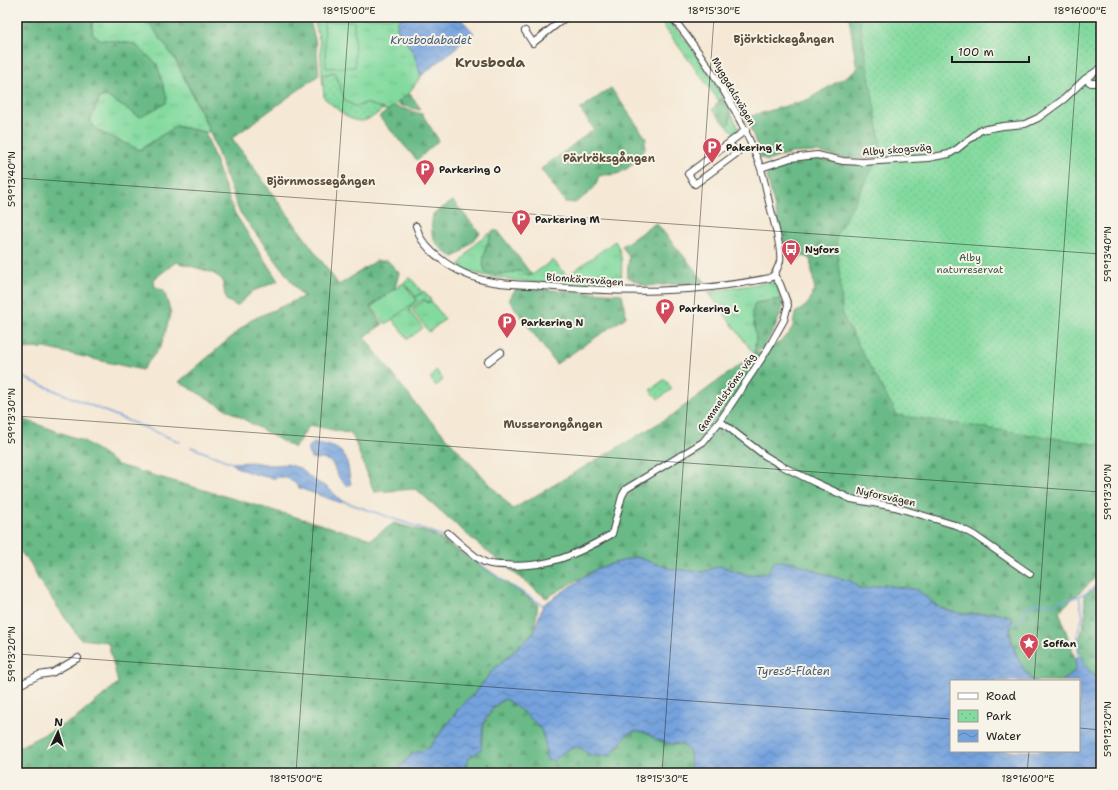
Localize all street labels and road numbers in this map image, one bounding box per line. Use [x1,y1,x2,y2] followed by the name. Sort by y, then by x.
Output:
[709,55,758,128] street label: Myggdalsvägen
[862,141,932,158] street label: Alby skogsväg
[546,270,624,289] street label: Blomkärrsvägen
[694,350,758,434] street label: Gammelströms väg
[855,484,917,509] street label: Nyforsvägen

